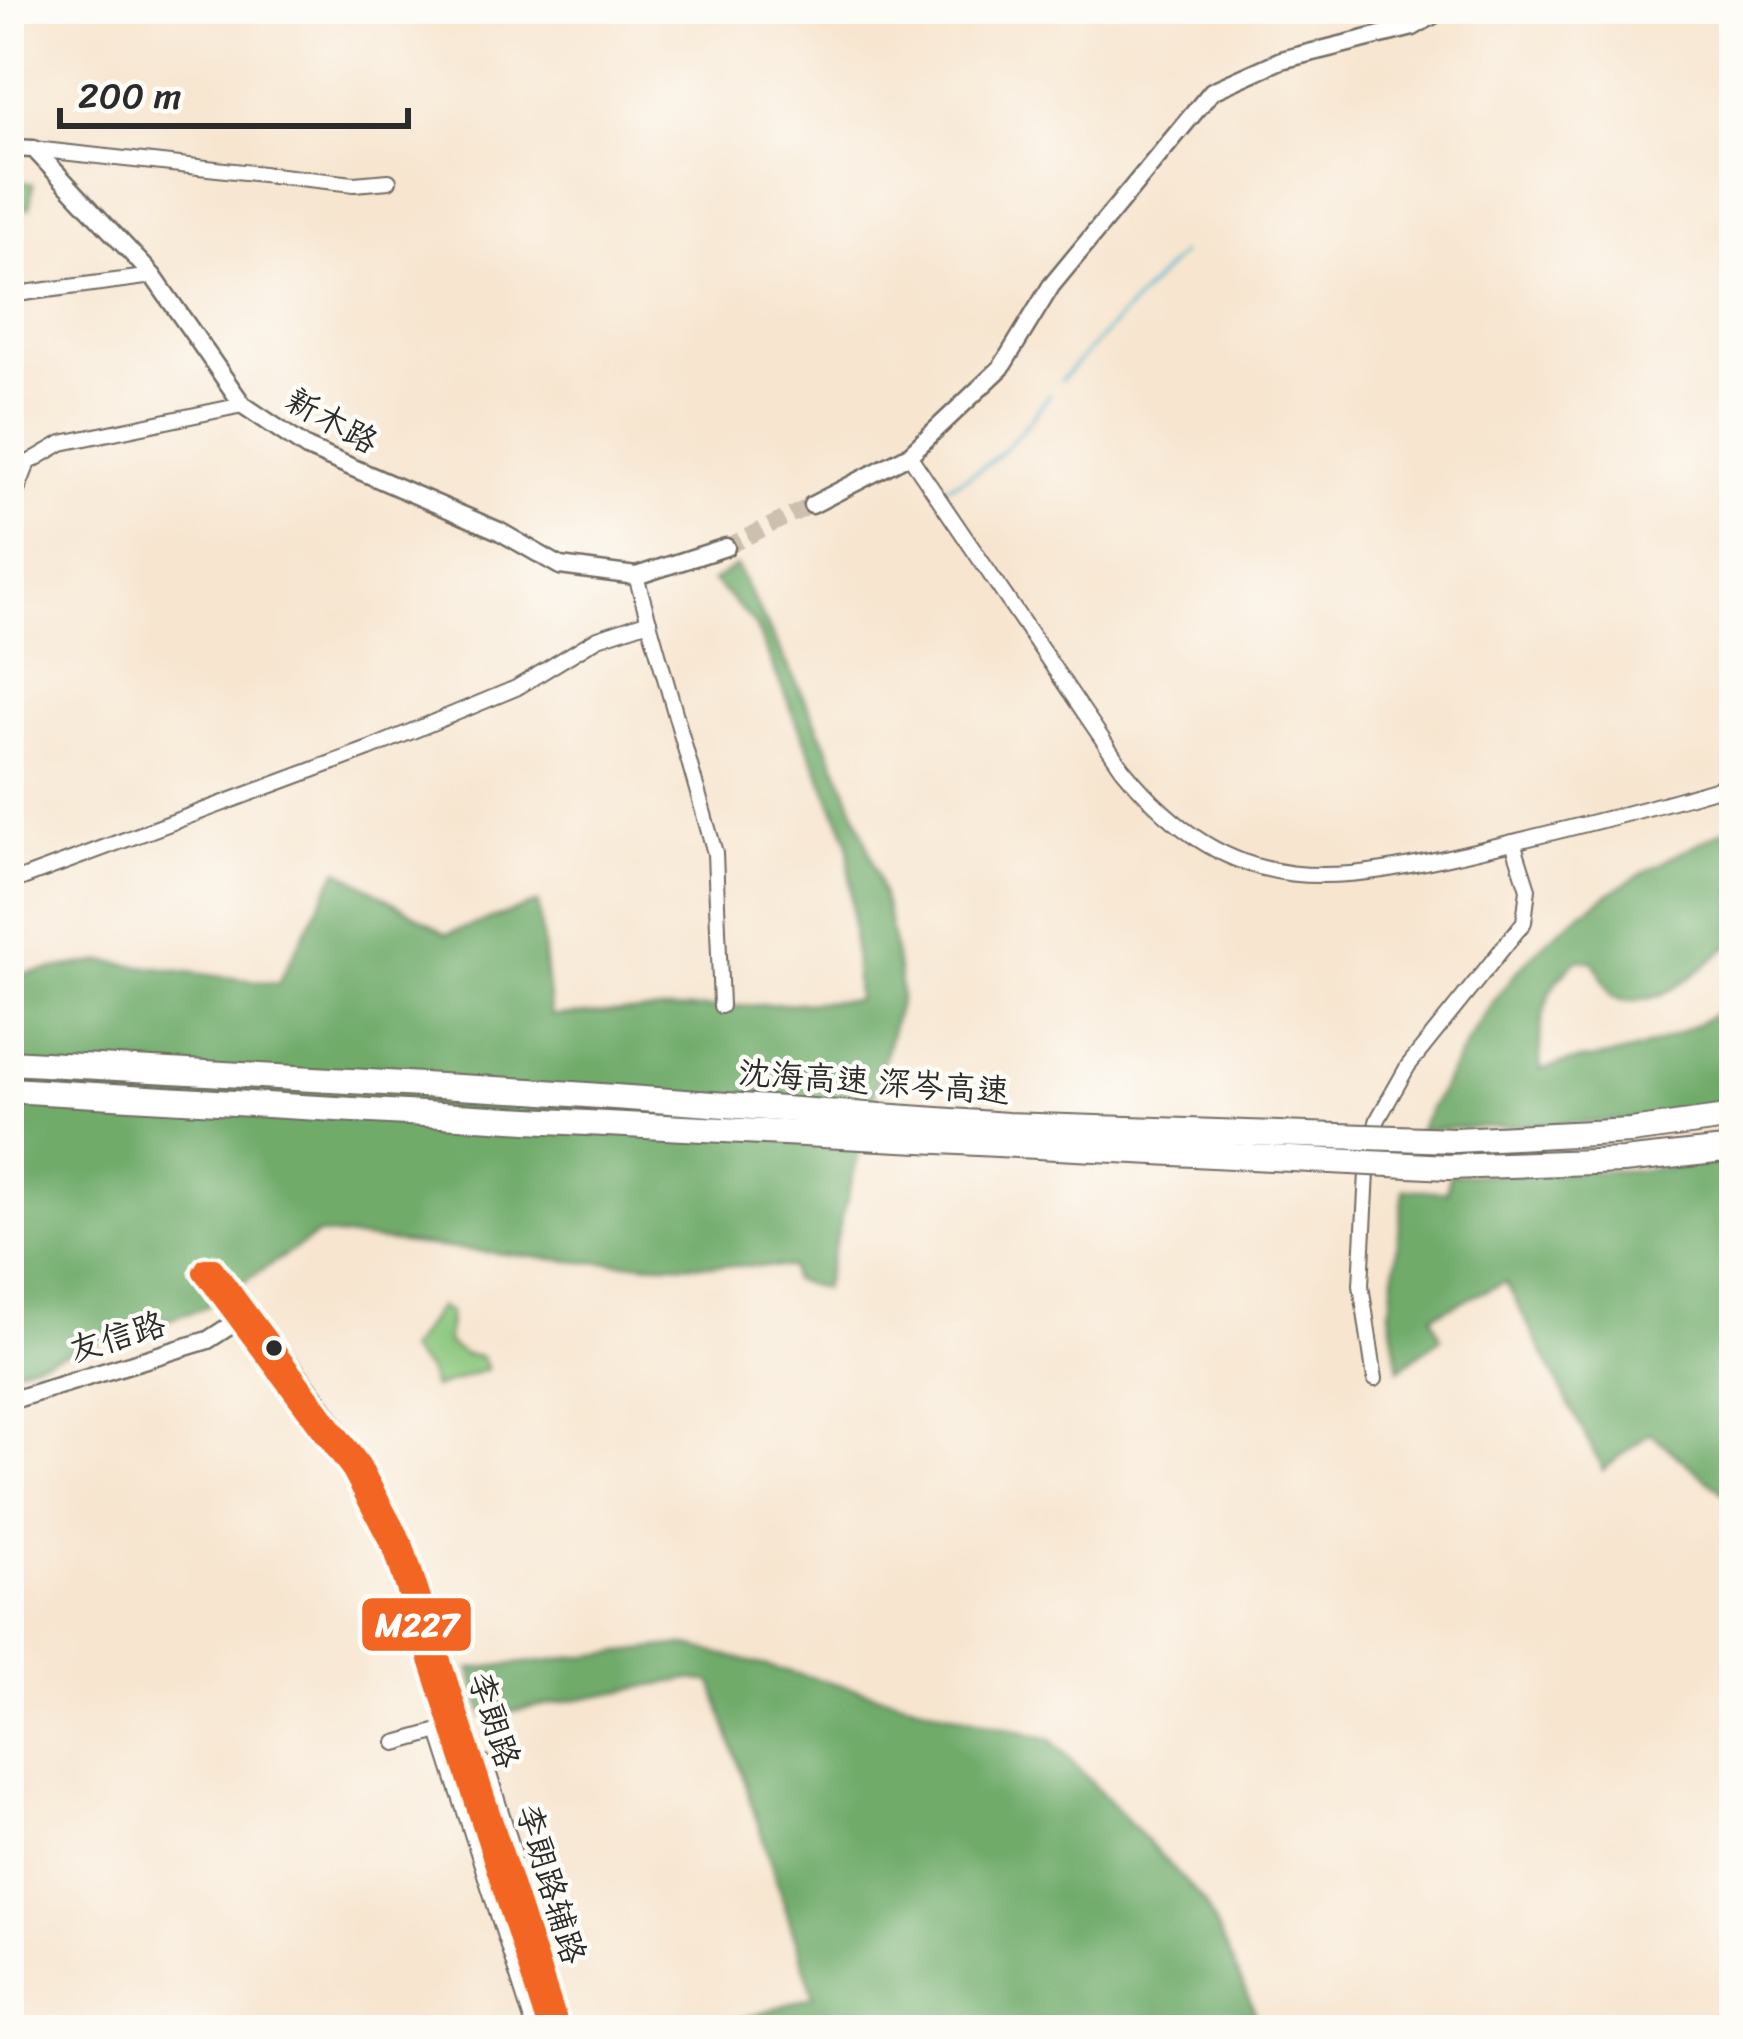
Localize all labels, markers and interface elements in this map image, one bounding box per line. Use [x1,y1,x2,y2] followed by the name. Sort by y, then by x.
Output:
[60,54,408,128] scale bar
[78,64,181,128] text: 200 m
[275,372,389,470] street label: 新木路
[736,1044,1012,1120] street label: 沈海高速 深岑高速
[61,1295,173,1379] street label: 友信路
[263,1337,285,1359] unlabelled marker
[360,1596,473,1653] line badge: M227
[374,1596,461,1654] text: M227
[451,1664,537,1776] street label: 李朗路
[499,1797,603,1971] street label: 李朗路辅路

